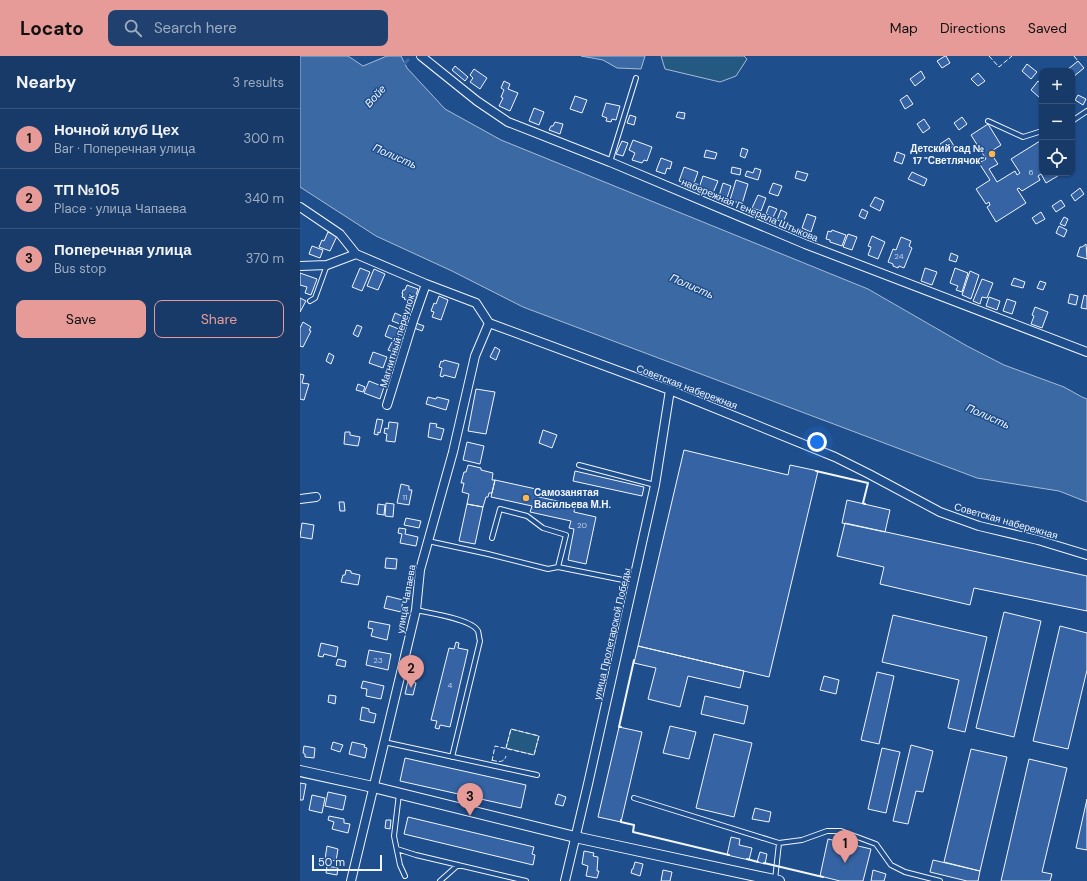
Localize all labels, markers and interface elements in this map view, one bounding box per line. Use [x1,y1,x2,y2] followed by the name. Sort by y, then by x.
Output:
[108,10,388,46] search box
[20,16,84,41] text: Locato
[122,17,144,39] icon: search
[154,18,237,38] text: Search here
[890,19,918,37] text: Map
[940,19,1006,37] text: Directions
[1028,19,1067,37] text: Saved
[1039,68,1075,176] map controls
[1039,68,1075,104] button: +
[16,71,76,93] text: Nearby
[232,74,284,91] text: 3 results
[361,82,389,110] water label: Войе
[1039,104,1075,140] button: −
[54,120,179,140] text: Ночной клуб Цех
[27,130,31,147] text: 1
[243,130,284,147] text: 300 m
[54,140,196,157] text: Bar · Поперечная улица
[371,140,419,172] water label: Полисть
[1039,140,1075,176] button: locate
[910,142,984,167] place label: Детский сад № 17 "Светлячок"
[987,149,997,159] marker: Детский сад № 17 "Светлячок"
[1028,167,1034,177] house number: 6
[680,175,821,245] street label: набережная Генерала Штыкова
[54,180,120,200] text: ТП №105
[25,190,33,207] text: 2
[244,190,284,207] text: 340 m
[54,200,186,217] text: Place · улица Чапаева
[54,240,192,260] text: Поперечная улица
[25,250,33,267] text: 3
[246,250,284,267] text: 370 m
[894,251,904,261] house number: 24
[54,260,106,277] text: Bus stop
[668,270,716,302] water label: Полисть
[377,292,418,389] street label: Магнитный переулок
[16,300,146,338] button: Save
[154,300,284,338] button: Share
[635,362,739,412] street label: Советская набережная
[964,400,1012,432] water label: Полисть
[807,432,827,452] your location
[534,486,612,511] place label: Самозанятая Васильева М.Н.
[403,492,408,502] house number: 11
[521,493,531,503] marker: Самозанятая Васильева М.Н.
[953,500,1059,542] street label: Советская набережная
[577,520,588,530] house number: 20
[394,563,419,634] street label: улица Чапаева
[590,567,634,701] street label: улица Пролетарской Победы
[373,655,383,665] house number: 23
[398,655,424,688] pin: 2
[448,680,453,690] house number: 4
[457,783,483,816] pin: 3
[832,830,858,863] pin: 1
[312,853,382,872] scale bar
[318,855,345,869] text: 50 m

